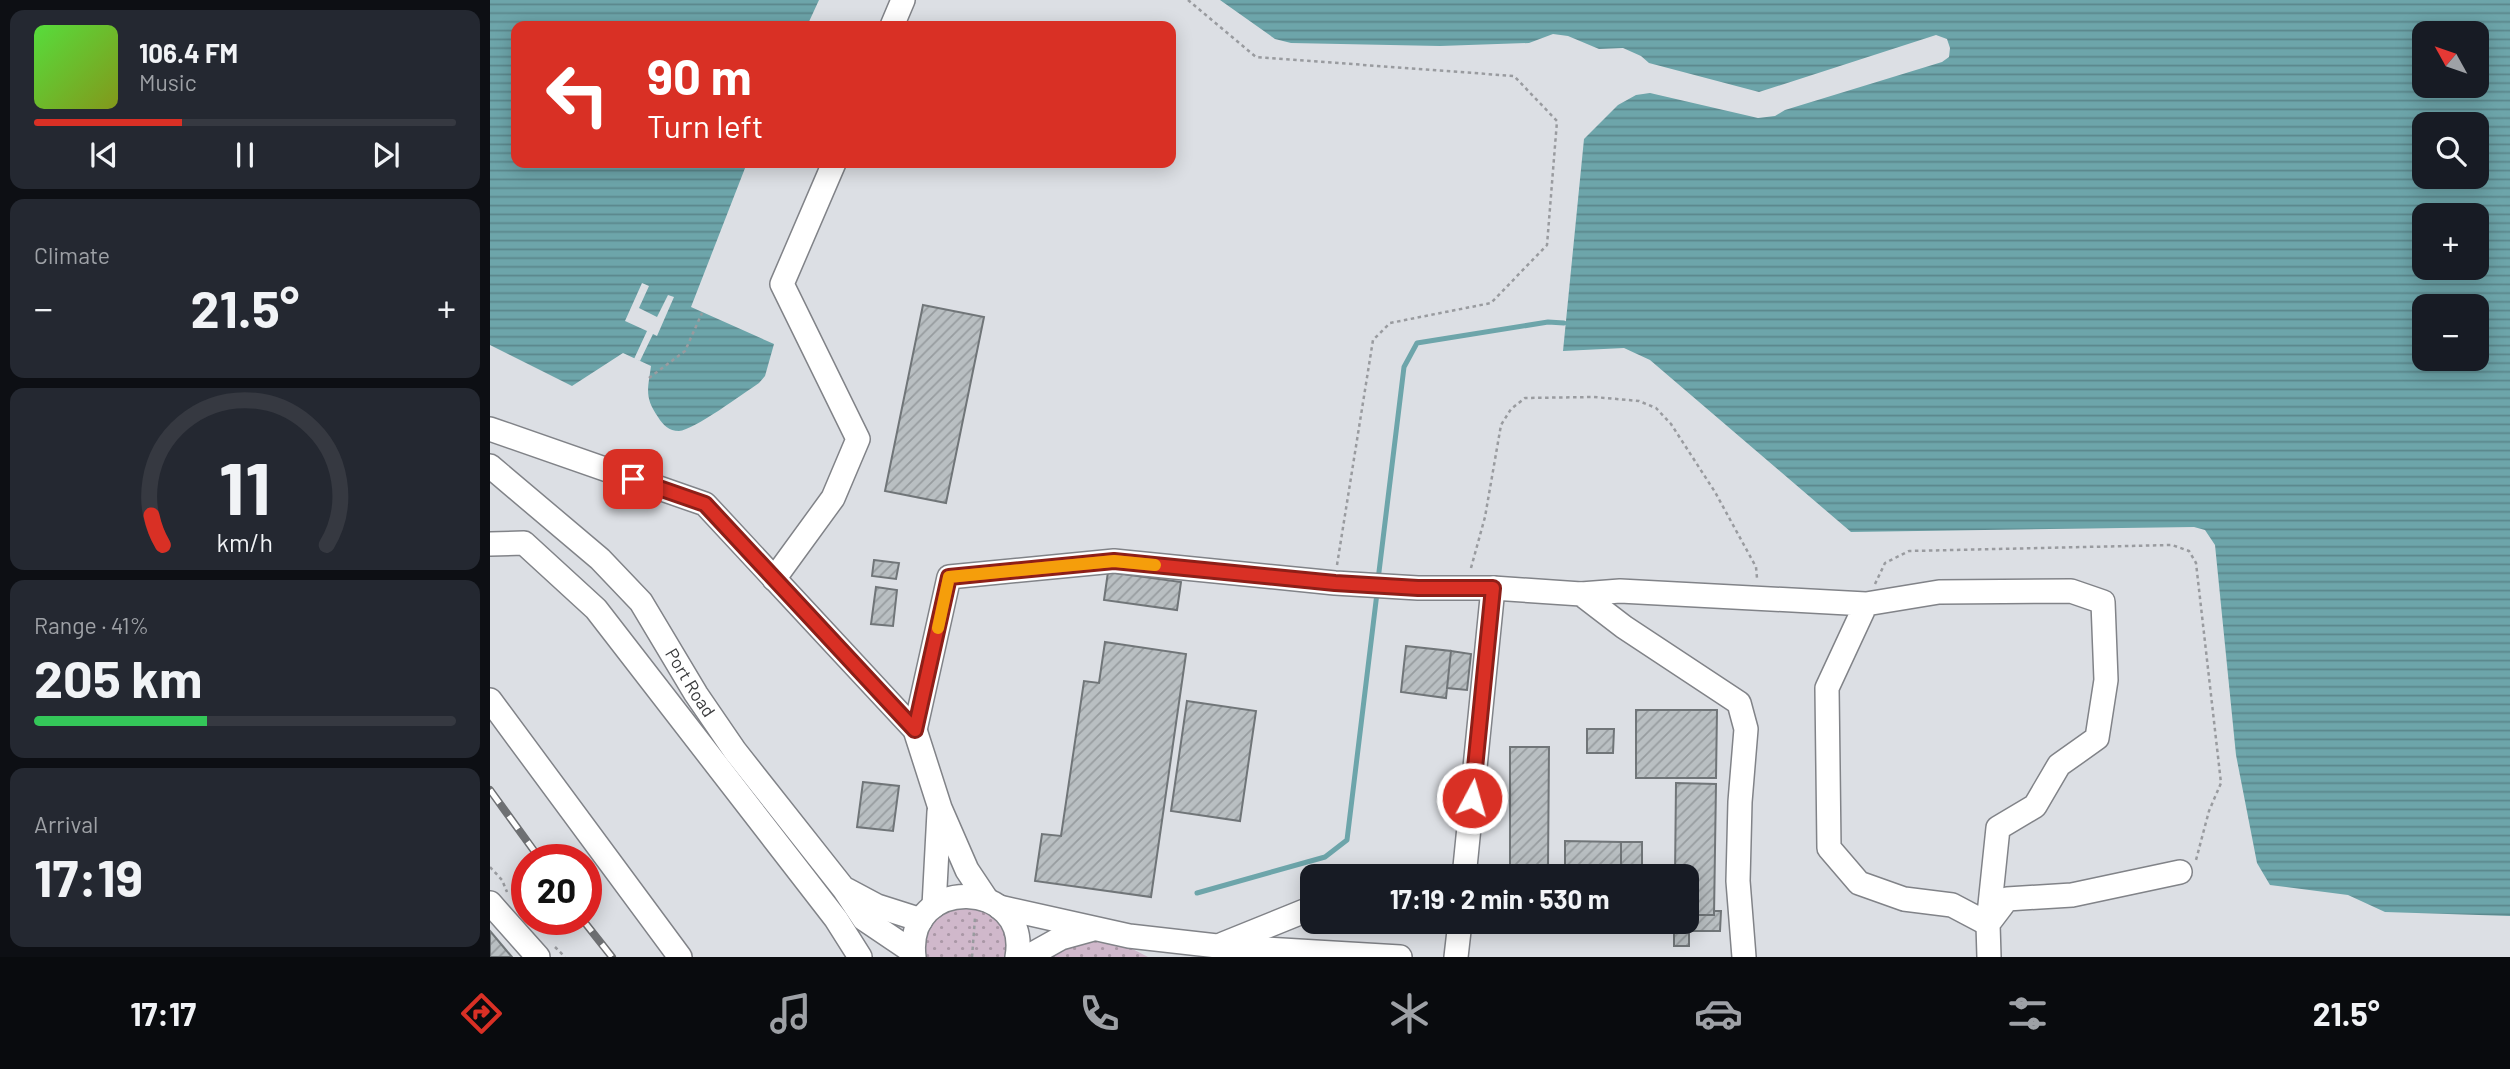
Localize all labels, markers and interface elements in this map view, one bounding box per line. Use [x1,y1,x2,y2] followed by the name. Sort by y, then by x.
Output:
[2412,21,2488,98] north arrow
[2412,21,2489,371] map controls
[139,37,238,68] text: 106.4 FM
[647,46,752,105] text: 90 m
[532,49,623,140] icon: left
[139,68,197,96] text: Music
[647,106,764,144] text: Turn left
[2412,112,2489,189] button: search
[85,136,123,174] icon: previous
[226,136,264,174] icon: pause
[367,136,405,174] icon: next
[2412,203,2489,280] button: +
[34,241,110,269] text: Climate
[191,276,299,338] text: 21.5°
[34,284,53,330] text: −
[437,284,456,330] text: +
[2412,294,2489,371] button: −
[219,442,271,530] text: 11
[603,449,663,509] pin
[614,460,652,498] icon: arrive
[217,526,273,556] text: km/h
[34,611,149,639] text: Range · 41%
[661,644,720,721] street label: Port Road
[34,646,202,708] text: 205 km
[1435,761,1509,835] position arrow
[34,810,98,838] text: Arrival
[511,844,602,935] speed limit sign: 20
[34,845,143,907] text: 17:19
[1390,883,1609,914] text: 17:19 · 2 min · 530 m
[457,989,506,1038] icon: directions
[766,989,815,1038] icon: music
[1075,989,1124,1038] icon: phone
[1385,989,1434,1038] icon: climate
[1694,989,1743,1038] icon: car
[2003,989,2052,1038] icon: filters
[130,994,196,1032] text: 17:17
[2313,994,2380,1032] text: 21.5°

